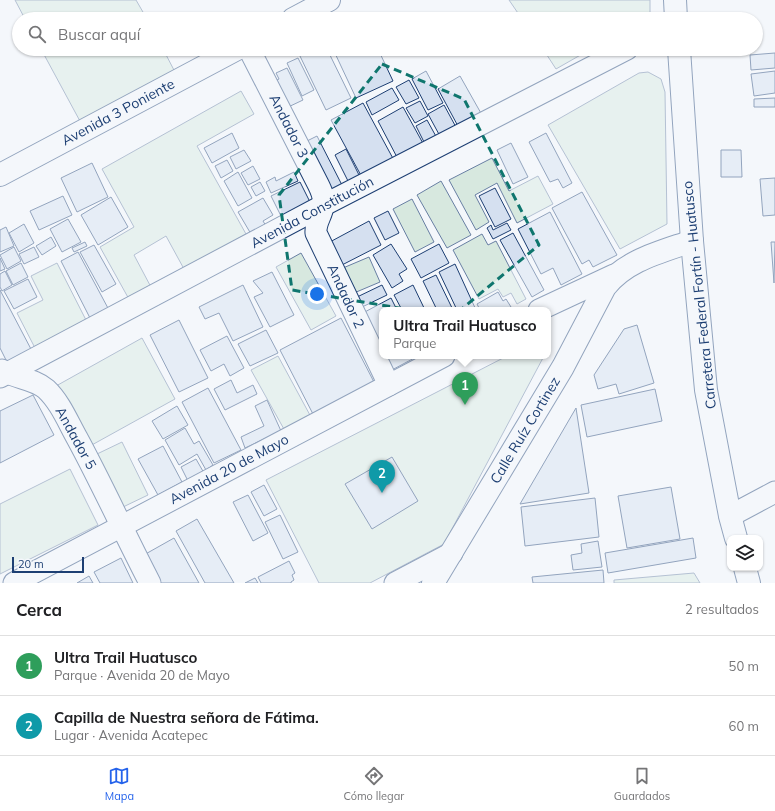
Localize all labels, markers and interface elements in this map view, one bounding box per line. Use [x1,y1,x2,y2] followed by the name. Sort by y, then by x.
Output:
[12,12,763,56] search box
[26,23,48,45] icon: search
[58,25,140,44] text: Buscar aquí
[58,75,178,149] street label: Avenida 3 Poniente
[265,91,313,161] street label: Andador 3
[247,172,377,252] street label: Avenida Constitución
[678,180,720,410] street label: Carretera Federal Fortín - Huatusco
[323,261,369,331] street label: Andador 2
[307,284,327,304] your location
[379,307,551,359] popup
[393,316,537,335] text: Ultra Trail Huatusco
[393,335,436,351] text: Parque
[452,372,478,405] pin: 1
[486,373,564,487] street label: Calle Ruíz Cortinez
[51,404,101,472] street label: Andador 5
[166,430,292,508] street label: Avenida 20 de Mayo
[369,460,395,493] pin: 2
[727,535,763,571] map controls
[727,535,763,571] button: layers
[12,555,84,574] scale bar
[18,557,44,571] text: 20 m
[16,599,62,620] text: Cerca
[685,601,759,617] text: 2 resultados
[54,648,197,667] text: Ultra Trail Huatusco
[25,658,33,674] text: 1
[729,658,759,674] text: 50 m
[54,667,230,683] text: Parque · Avenida 20 de Mayo
[54,708,319,727] text: Capilla de Nuestra señora de Fátima.
[25,718,33,734] text: 2
[729,718,759,734] text: 60 m
[54,727,208,743] text: Lugar · Avenida Acatepec
[105,765,134,803] tab: Mapa
[344,765,404,803] tab: Cómo llegar
[614,765,670,803] tab: Guardados

